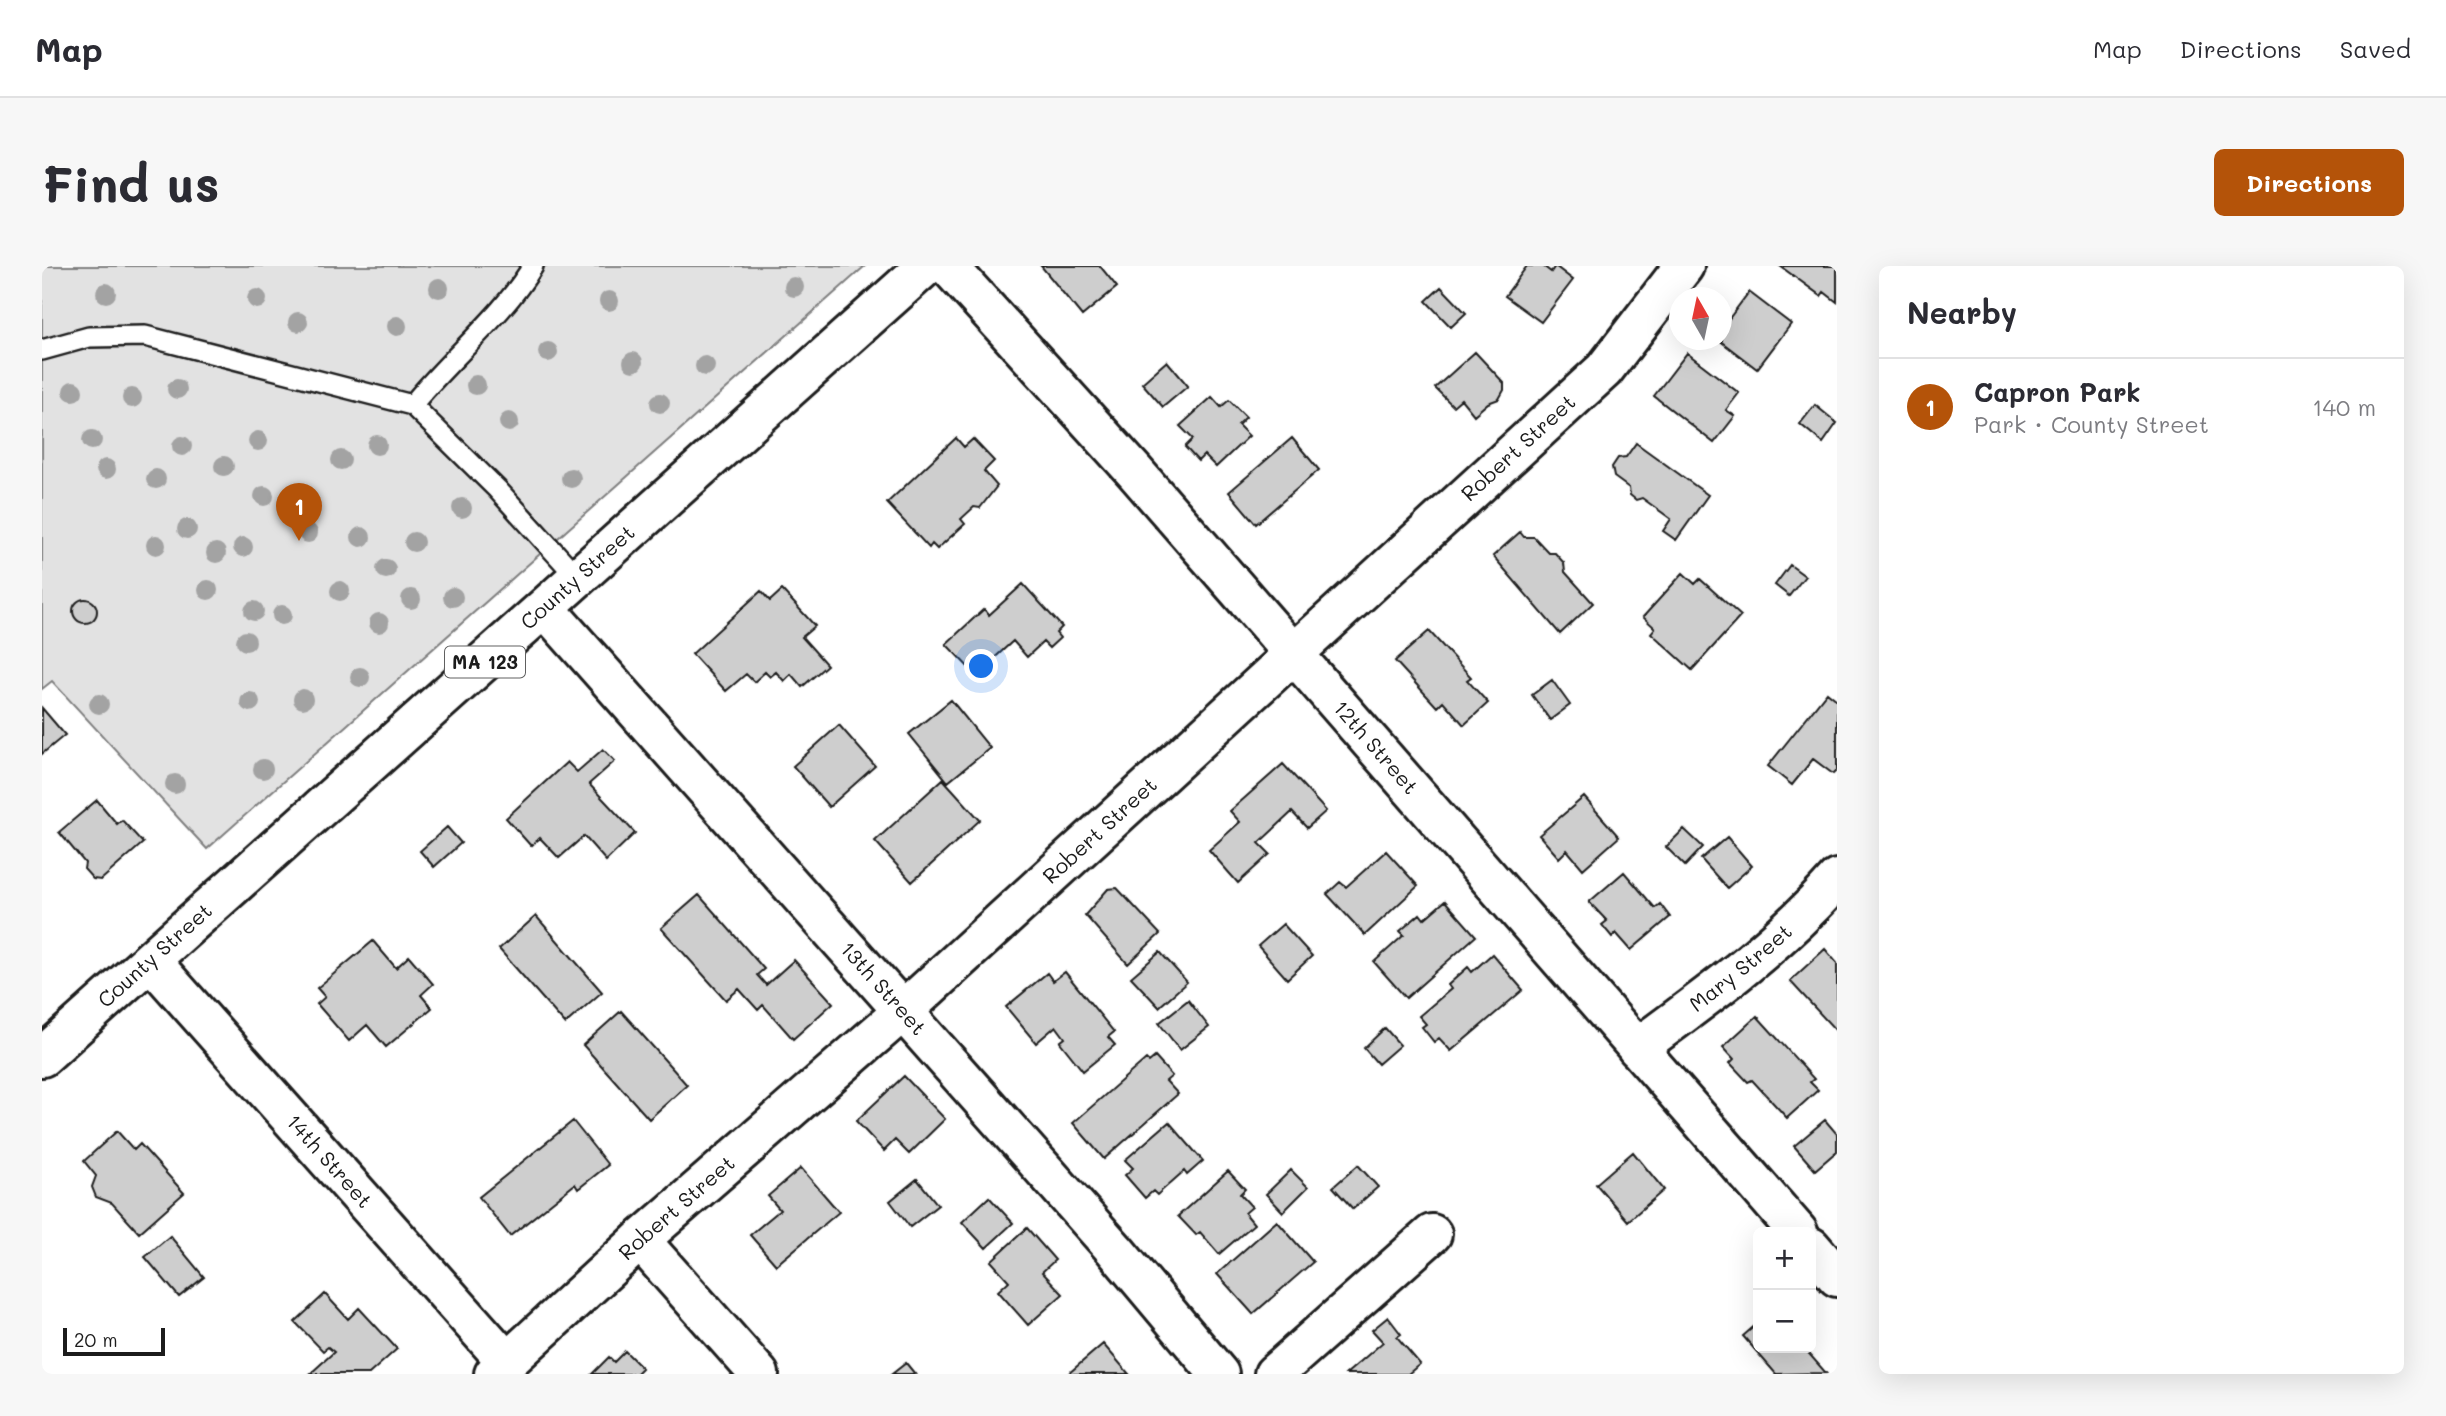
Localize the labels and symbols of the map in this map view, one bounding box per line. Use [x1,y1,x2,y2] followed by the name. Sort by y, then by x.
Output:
[1669,287,1732,350] north arrow
[1455,388,1580,506] street label: Robert Street
[276,483,322,541] pin: 1
[514,518,640,635] street label: County Street
[445,646,525,678] road number: MA 123
[964,649,998,683] your location
[1328,694,1425,799] street label: 12th Street
[1036,771,1162,889] street label: Robert Street
[91,896,217,1013] street label: County Street
[1683,917,1797,1017] street label: Mary Street
[835,935,933,1040] street label: 13th Street
[281,1108,379,1213] street label: 14th Street
[612,1149,740,1265] street label: Robert Street
[63,1325,164,1357] scale bar

